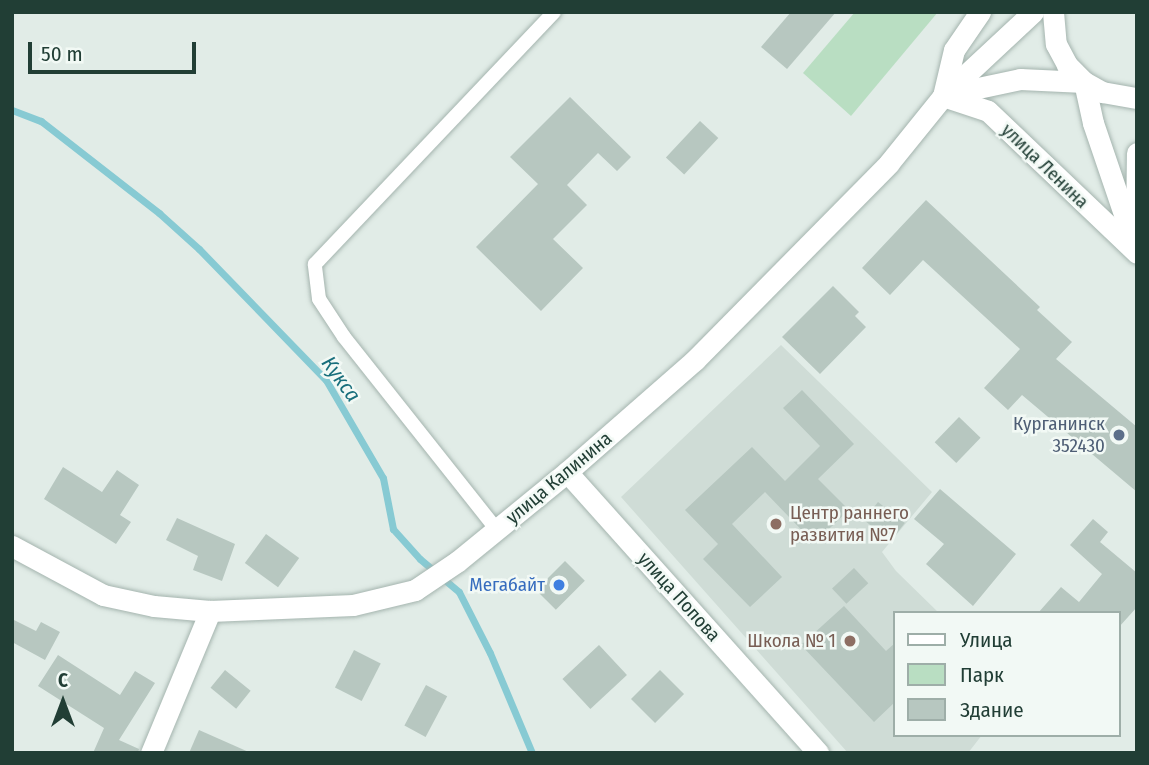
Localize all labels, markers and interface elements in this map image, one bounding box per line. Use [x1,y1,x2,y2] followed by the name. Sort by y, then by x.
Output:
[32,28,200,72] scale bar
[41,41,83,67] text: 50 m
[997,119,1093,213] street label: улица Ленина
[316,351,366,407] water label: Кукса
[1013,413,1105,457] place label: Курганинск 352430
[501,427,617,529] street label: улица Калинина
[1111,427,1127,443] marker: Курганинск 352430
[790,502,909,546] place label: Центр раннего развития №7
[768,516,784,532] marker: Центр раннего развития №7
[633,548,725,646] street label: улица Попова
[469,574,545,596] place label: Мегабайт
[551,577,567,593] marker: Мегабайт
[894,611,1121,737] legend
[960,627,1013,653] text: Улица
[747,630,836,652] place label: Школа № 1
[842,633,858,649] marker: Школа № 1
[960,662,1004,688] text: Парк
[28,667,98,737] north arrow
[58,669,68,692] text: С
[960,697,1024,723] text: Здание

